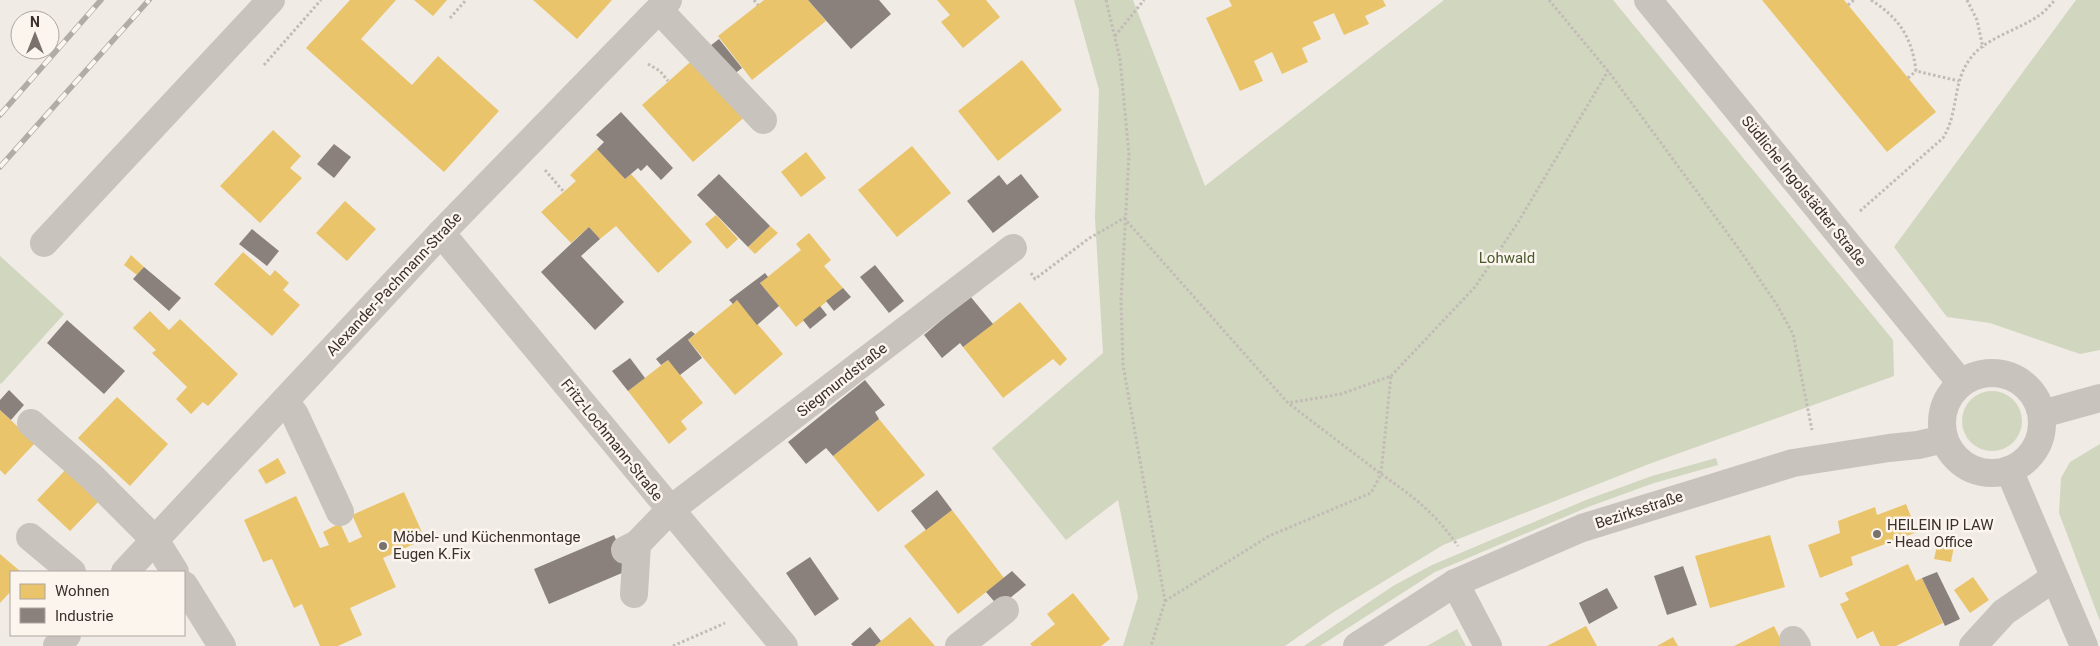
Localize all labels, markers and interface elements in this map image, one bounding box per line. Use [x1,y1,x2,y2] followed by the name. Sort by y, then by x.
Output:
[10,10,60,60] north arrow
[30,14,40,30] text: N
[1738,112,1870,270] street label: Südliche Ingolstädter Straße
[323,208,465,360] street label: Alexander-Pachmann-Straße
[1479,249,1535,267] park label: Lohwald
[793,339,891,421] street label: Siegmundstraße
[557,375,667,505] street label: Fritz-Lochmann-Straße
[1593,487,1685,533] street label: Bezirksstraße
[1887,516,1993,551] place label: HEILEIN IP LAW - Head Office
[393,528,581,563] place label: Möbel- und Küchenmontage Eugen K.Fix
[1871,528,1883,540] marker: HEILEIN IP LAW - Head Office
[377,540,389,552] marker: Möbel- und Küchenmontage Eugen K.Fix
[10,571,185,636] legend
[55,582,109,600] text: Wohnen
[55,607,113,625] text: Industrie

